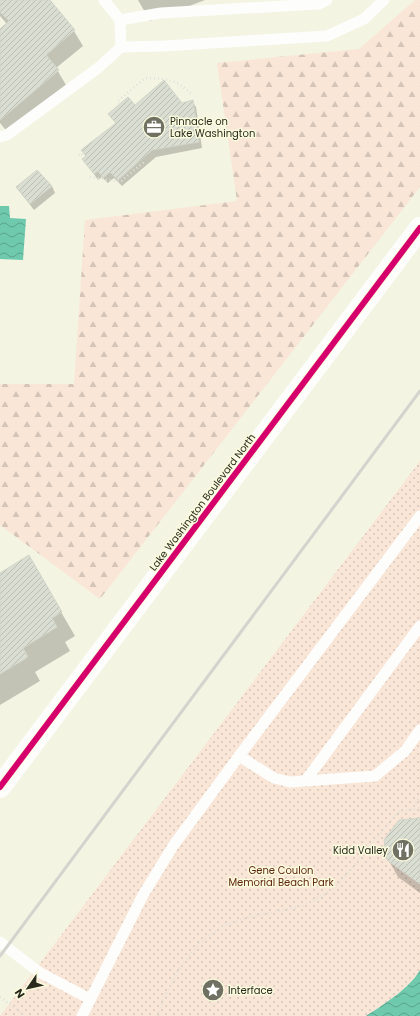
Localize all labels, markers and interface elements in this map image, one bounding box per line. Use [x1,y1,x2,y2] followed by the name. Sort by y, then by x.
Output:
[141,114,167,140] office icon: Pinnacle on Lake Washington
[170,114,255,141] place label: Pinnacle on Lake Washington
[146,431,259,574] street label: Lake Washington Boulevard North
[390,837,416,863] restaurant icon: Kidd Valley
[333,843,388,858] place label: Kidd Valley
[228,863,334,890] park label: Gene Coulon Memorial Beach Park
[8,968,48,1008] north arrow
[200,977,226,1003] place icon: Interface
[228,983,273,998] place label: Interface
[11,986,29,1001] text: N

